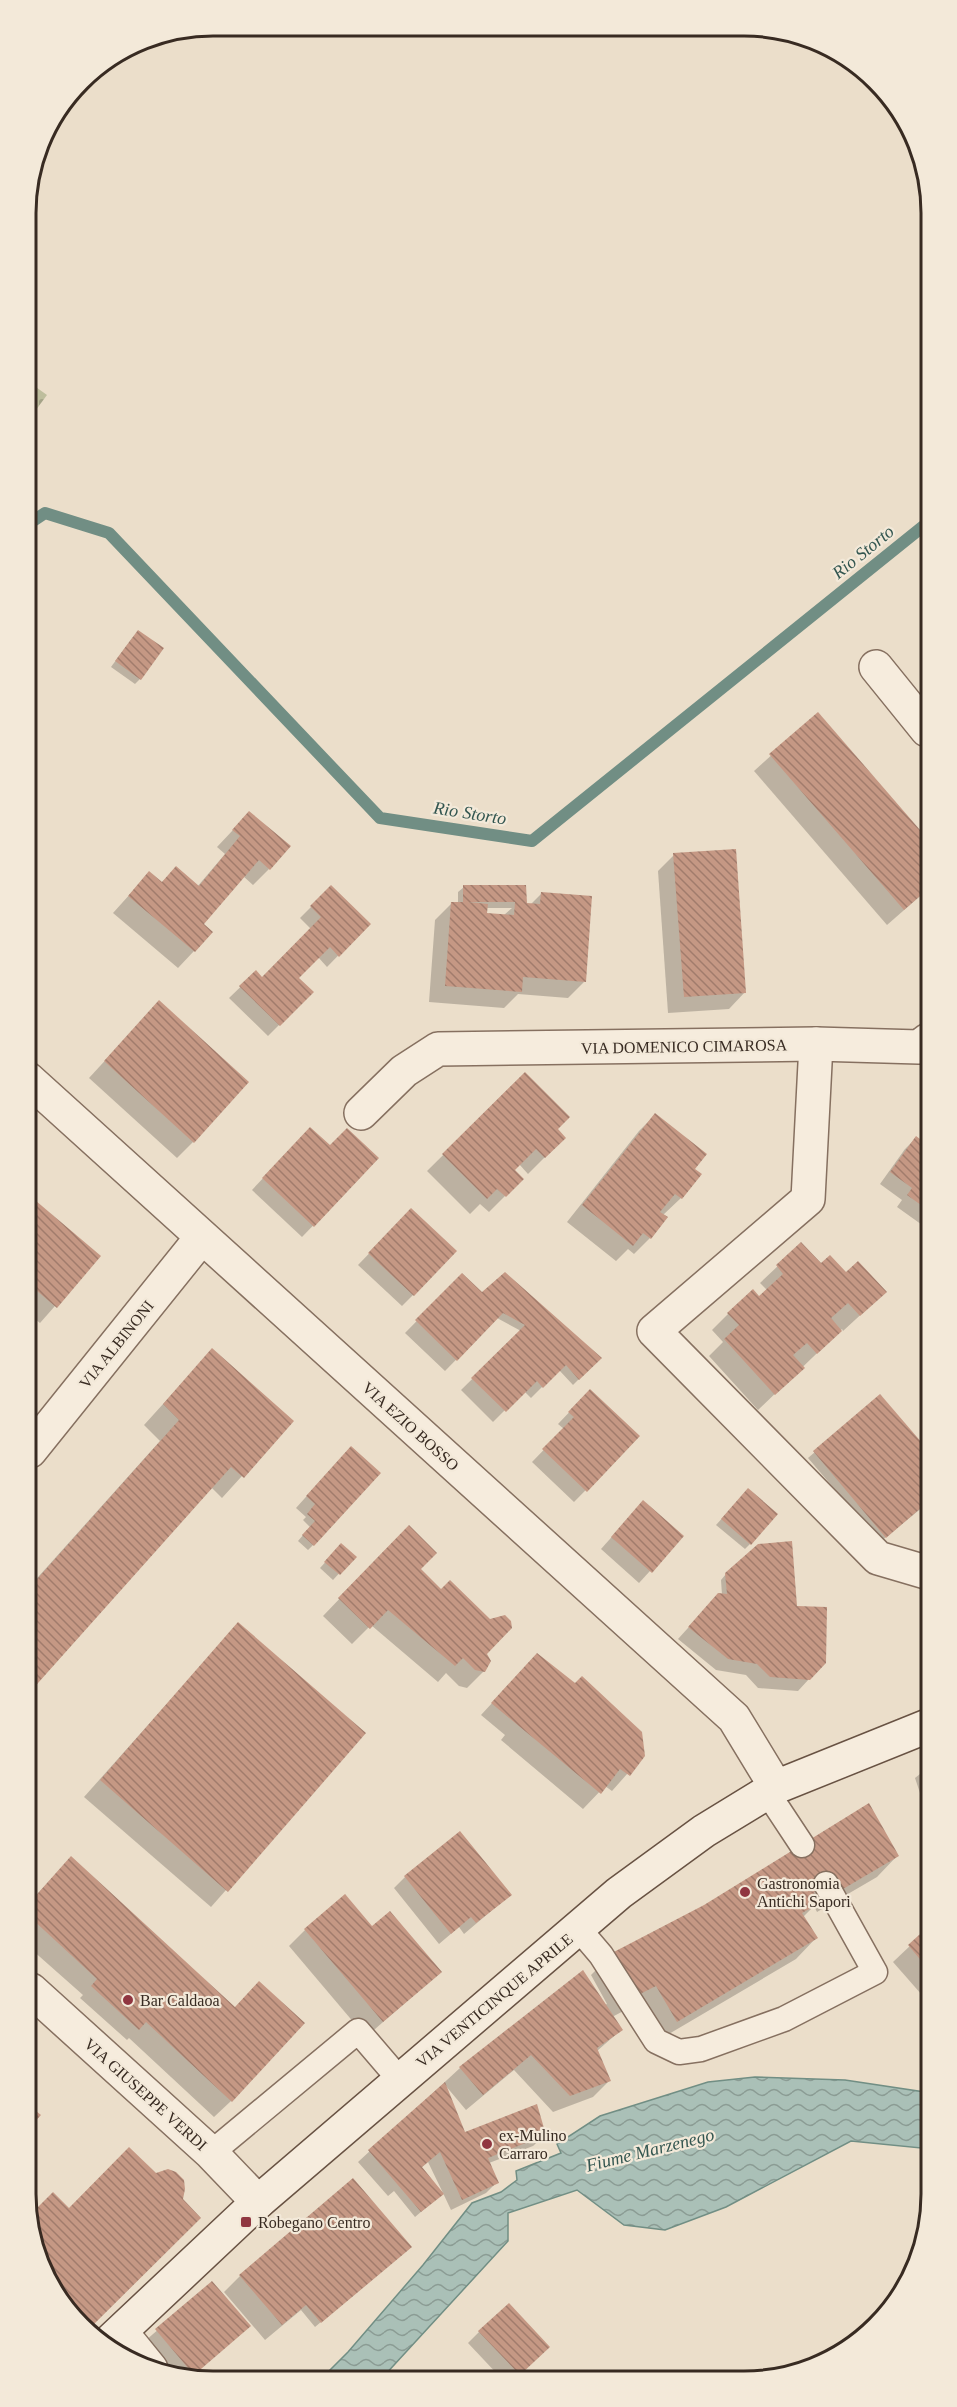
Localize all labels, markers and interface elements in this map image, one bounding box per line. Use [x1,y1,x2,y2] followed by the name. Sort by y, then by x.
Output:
[827,521,898,584] water label: Rio Storto
[431,797,508,829] water label: Rio Storto
[581,1036,788,1057] street label: VIA DOMENICO CIMAROSA
[76,1297,157,1392] street label: VIA ALBINONI
[359,1379,462,1474] street label: VIA EZIO BOSSO
[757,1875,851,1911] place label: Gastronomia Antichi Sapori
[738,1885,752,1899] marker: Gastronomia Antichi Sapori
[413,1930,576,2071] street label: VIA VENTICINQUE APRILE
[140,1992,220,2009] place label: Bar Caldaoa
[121,1993,135,2007] marker: Bar Caldaoa
[81,2035,210,2154] street label: VIA GIUSEPPE VERDI
[583,2124,716,2176] water label: Fiume Marzenego
[499,2127,567,2162] place label: ex-Mulino Carraro
[480,2137,494,2151] marker: ex-Mulino Carraro
[258,2214,370,2232] place label: Robegano Centro
[239,2215,253,2229] marker: Robegano Centro

